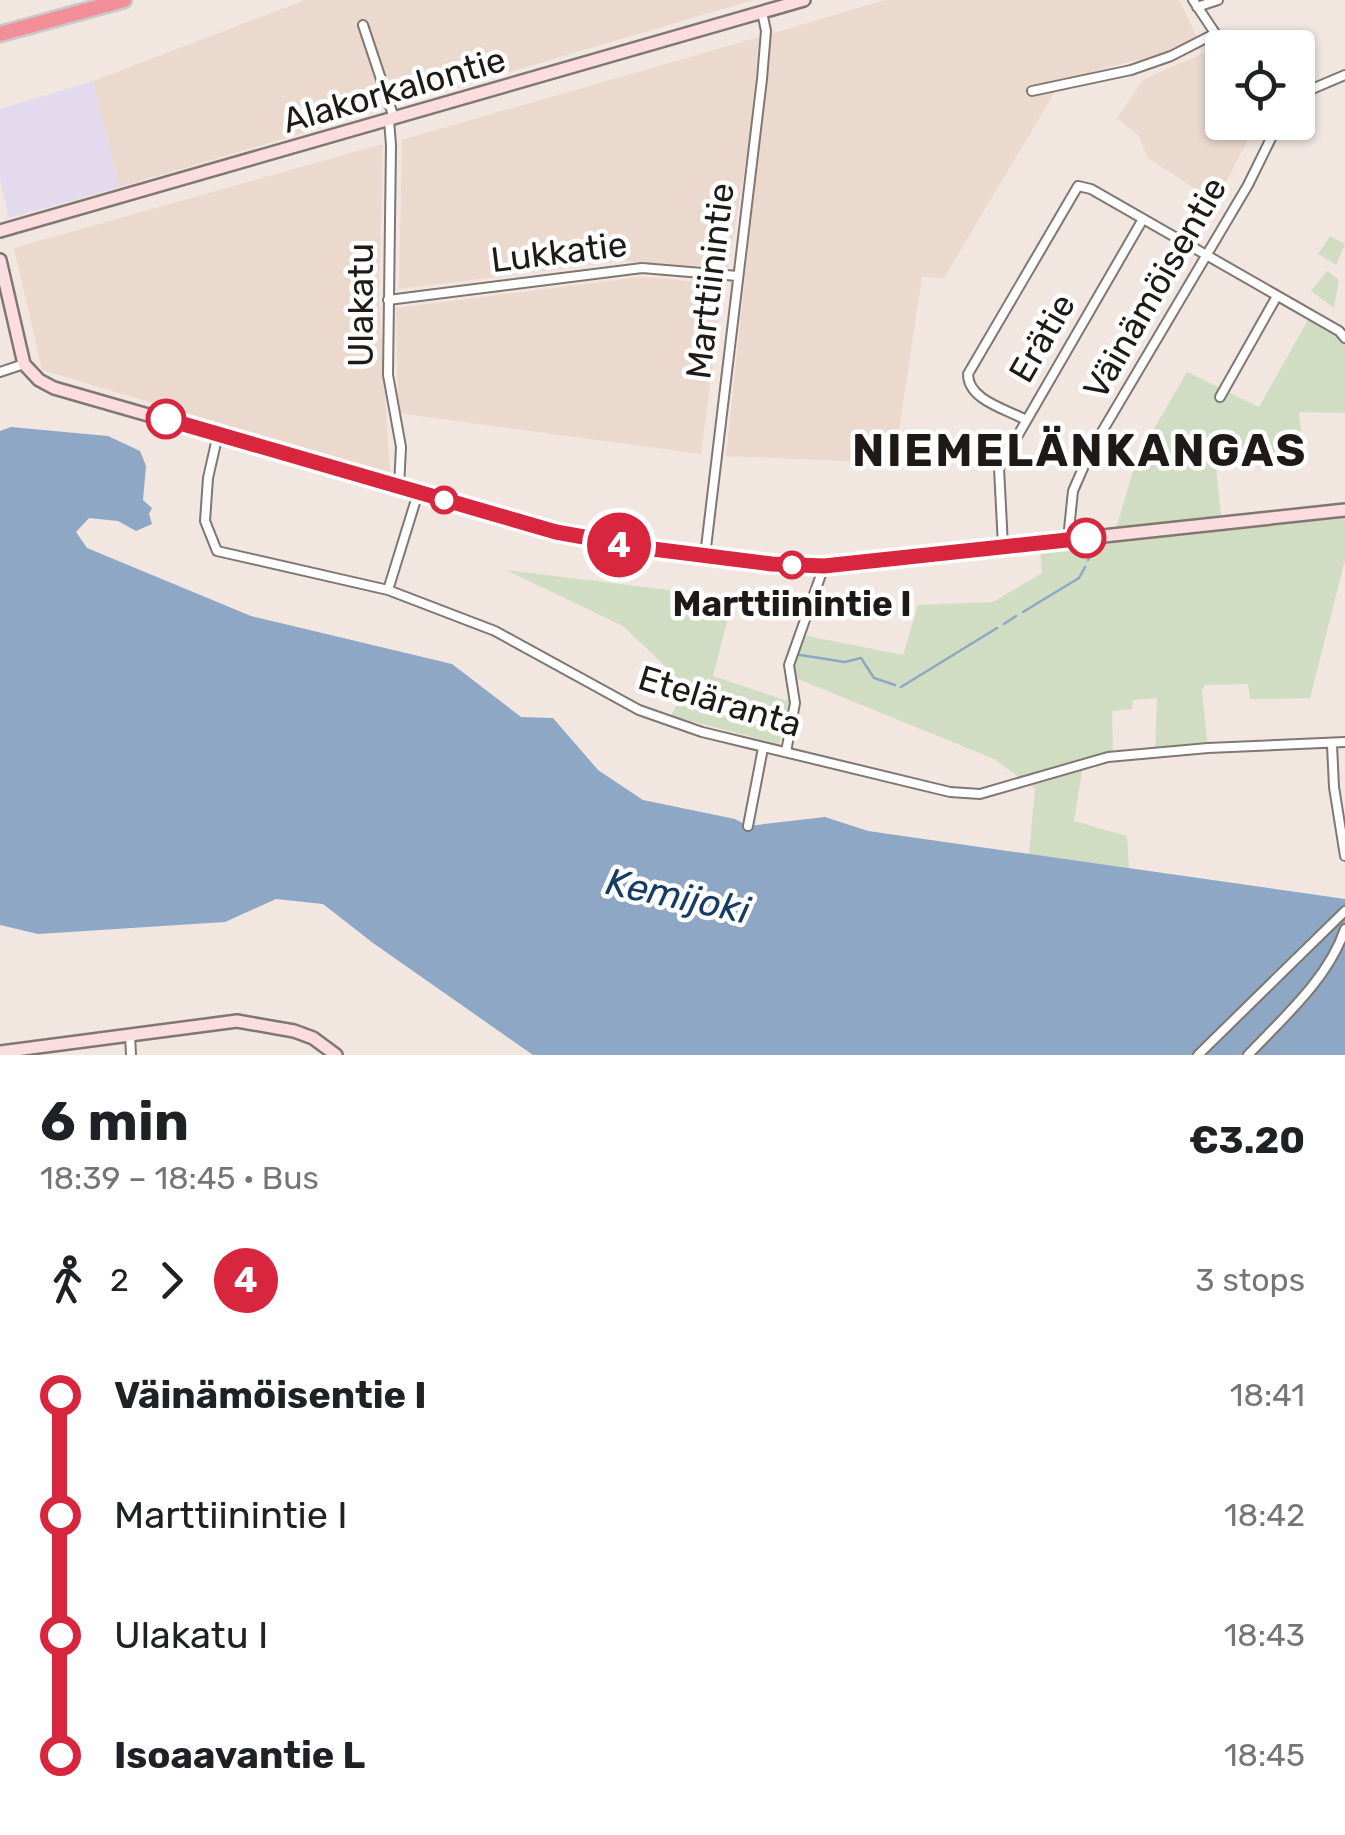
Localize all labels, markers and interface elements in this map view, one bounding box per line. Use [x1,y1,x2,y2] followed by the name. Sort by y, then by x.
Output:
[1205,30,1315,140] map controls
[1205,30,1315,140] button: locate
[278,38,510,142] street label: Alakorkalontie
[1075,170,1235,406] street label: Väinämöisentie
[677,181,743,381] street label: Marttiinintie
[489,223,629,281] street label: Lukkatie
[340,243,382,367] street label: Ulakatu
[1000,286,1084,390] street label: Erätie
[147,400,185,438] unlabelled marker
[852,424,1308,477] district label: NIEMELÄNKANGAS
[431,487,457,513] unlabelled marker
[586,512,652,578] line badge: 4
[1067,519,1105,557] unlabelled marker
[607,524,631,566] text: 4
[779,552,805,578] marker: Marttiinintie I
[673,583,912,625] place label: Marttiinintie I
[633,656,807,746] street label: Eteläranta
[602,858,755,934] water label: Kemijoki
[40,1089,189,1154] text: 6 min
[1189,1117,1305,1163] text: €3.20
[40,1159,319,1197] text: 18:39 – 18:45 · Bus
[40,1253,95,1308] icon: walk
[144,1253,199,1308] icon: forward
[234,1259,258,1301] text: 4
[110,1261,129,1299] text: 2
[1195,1261,1305,1299] text: 3 stops
[114,1372,427,1418] text: Väinämöisentie I
[1230,1376,1305,1414] text: 18:41
[114,1492,348,1538] text: Marttiinintie I
[1224,1496,1305,1534] text: 18:42
[114,1612,268,1658] text: Ulakatu I
[1224,1616,1305,1654] text: 18:43
[114,1732,365,1778] text: Isoaavantie L
[1224,1736,1305,1774] text: 18:45

